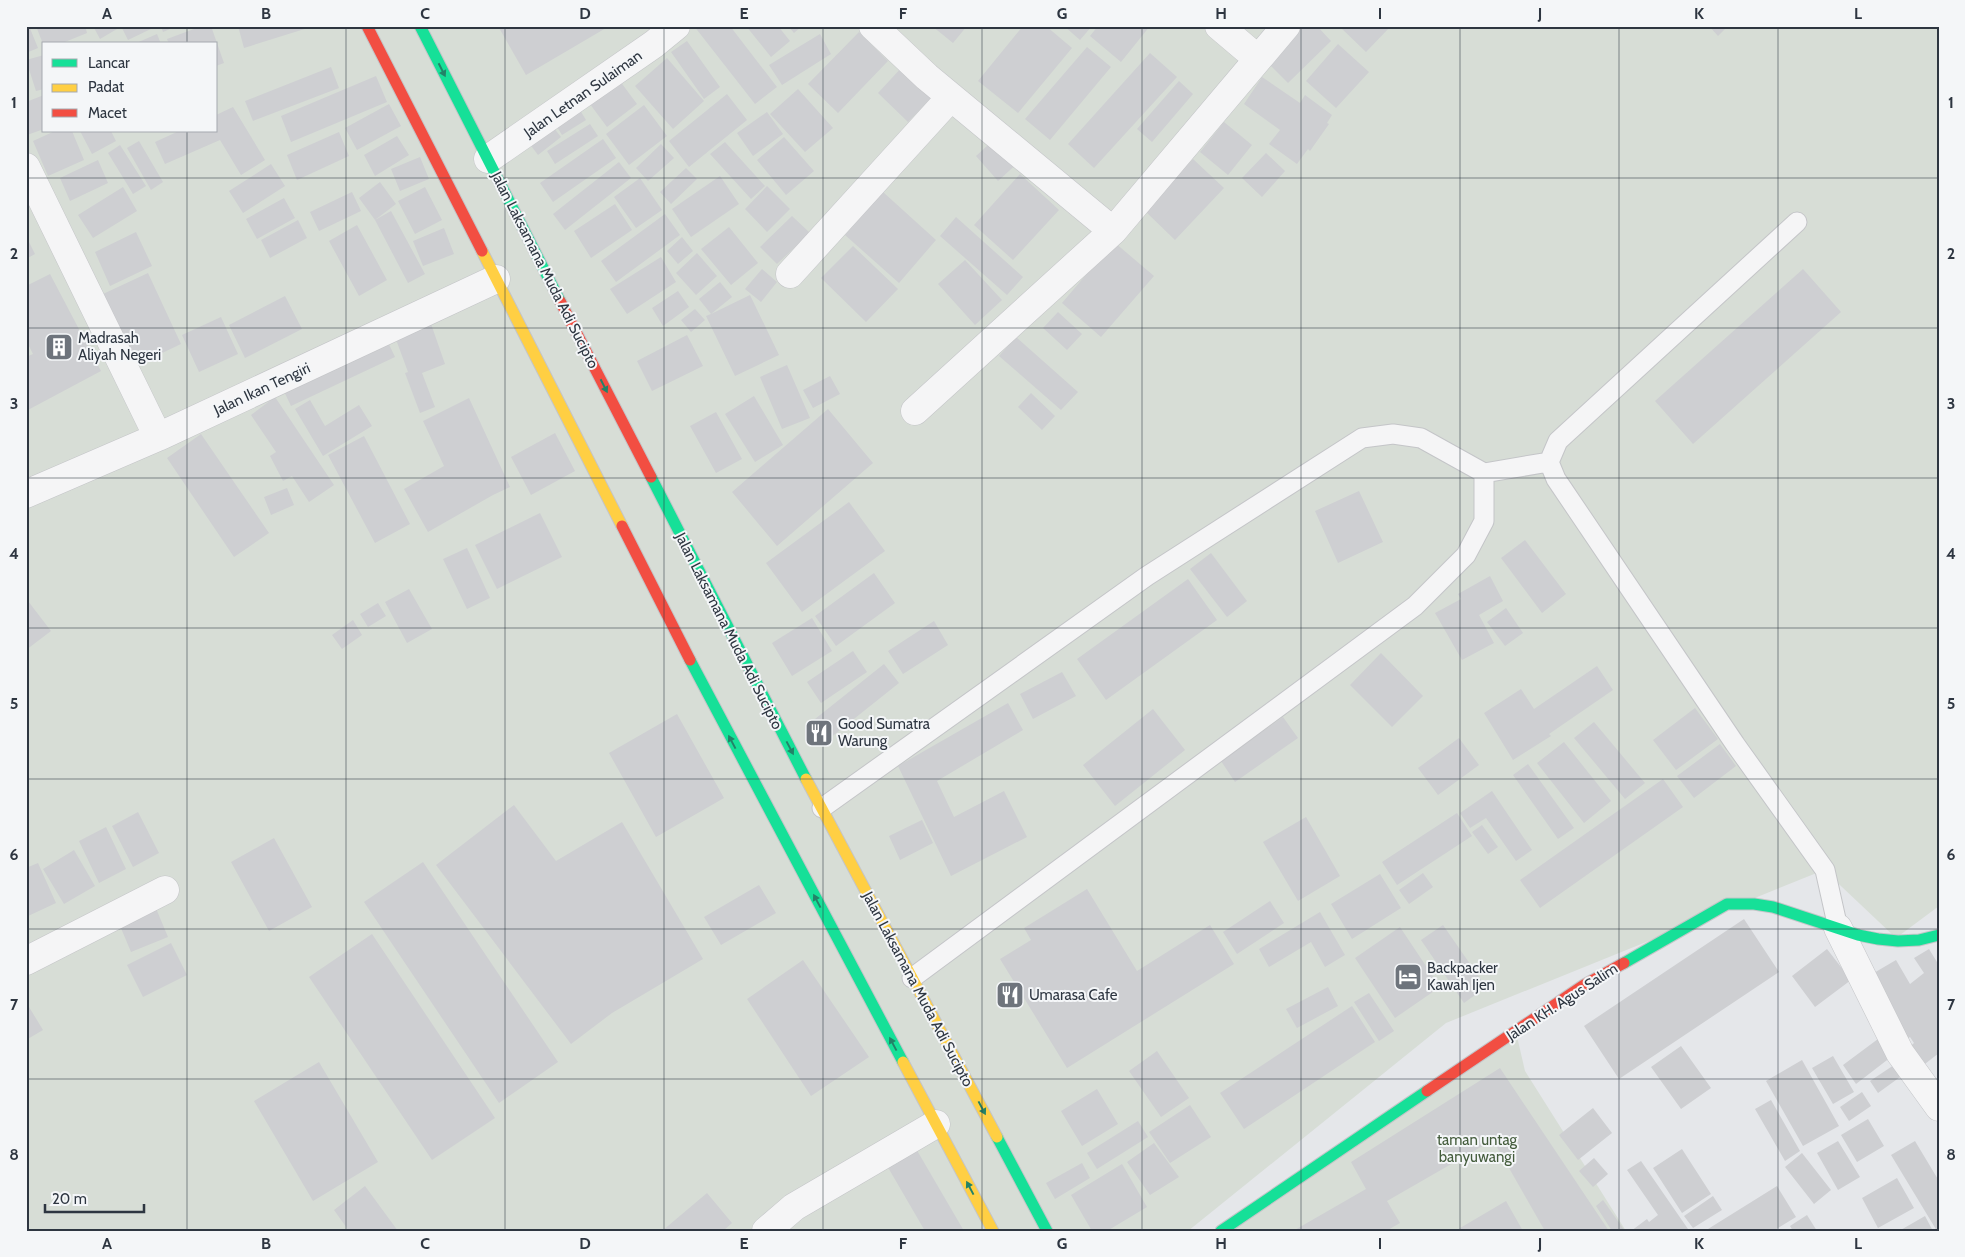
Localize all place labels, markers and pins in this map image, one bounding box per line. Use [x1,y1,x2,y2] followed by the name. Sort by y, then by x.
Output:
[78,329,161,364] place label: Madrasah Aliyah Negeri
[44,332,74,362] building icon: Madrasah Aliyah Negeri
[838,715,931,750] place label: Good Sumatra Warung
[804,718,834,748] restaurant icon: Good Sumatra Warung
[1427,959,1498,994] place label: Backpacker Kawah Ijen
[1393,962,1423,992] hotel icon: Backpacker Kawah Ijen
[995,980,1025,1010] restaurant icon: Umarasa Cafe
[1029,986,1118,1004] place label: Umarasa Cafe

